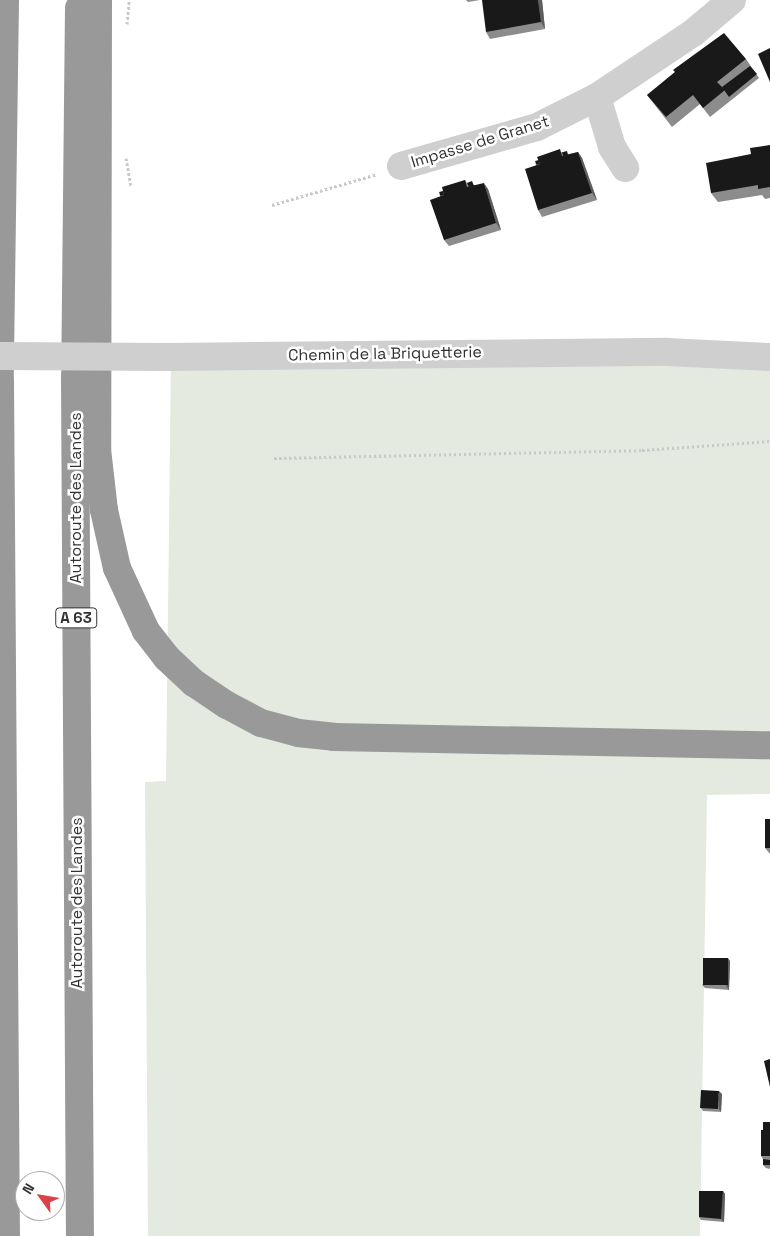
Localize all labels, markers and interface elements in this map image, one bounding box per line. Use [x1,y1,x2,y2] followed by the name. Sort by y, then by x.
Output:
[409,112,551,172] street label: Impasse de Granet
[288,343,482,365] street label: Chemin de la Briquetterie
[66,412,86,584] street label: Autoroute des Landes
[55,606,97,630] road number: A 63
[67,817,87,989] street label: Autoroute des Landes
[15,1171,65,1221] north arrow
[18,1180,38,1197] text: N

